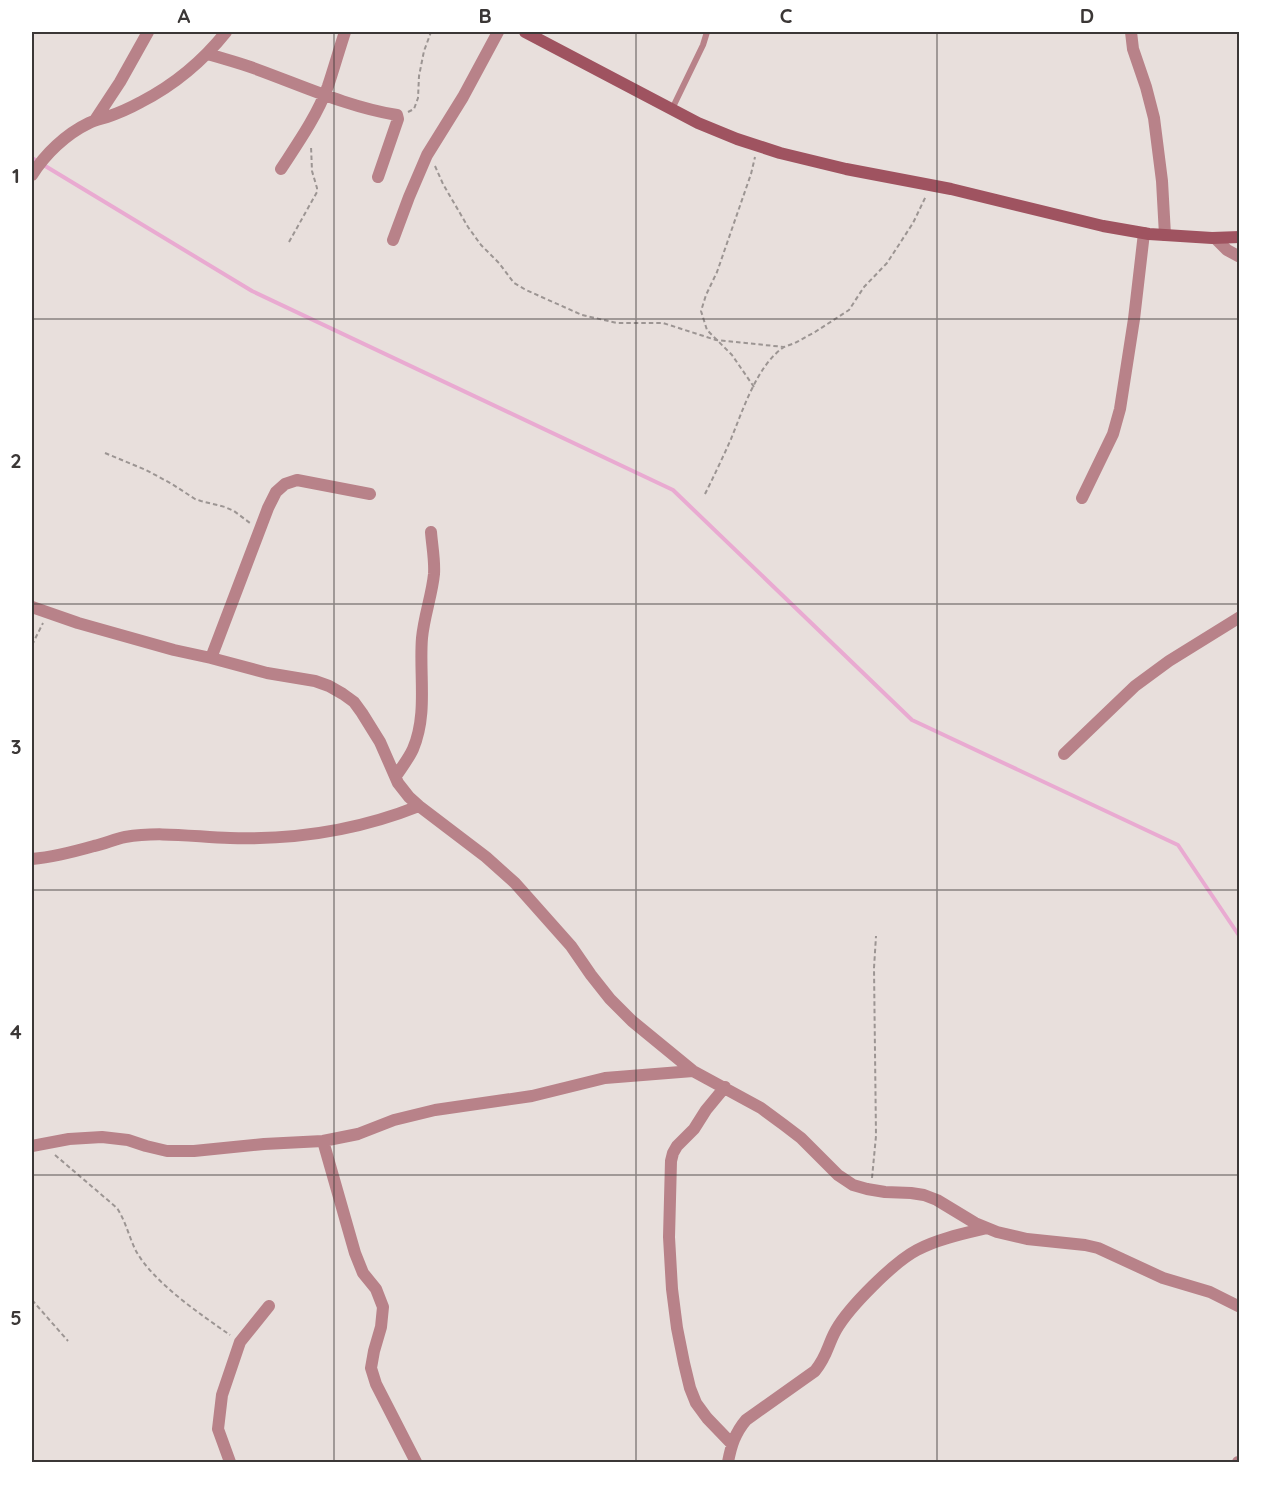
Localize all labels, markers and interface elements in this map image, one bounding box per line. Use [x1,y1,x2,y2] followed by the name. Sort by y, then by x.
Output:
[178,3,191,28] text: A
[478,3,492,28] text: B
[780,3,793,28] text: C
[1080,3,1094,28] text: D
[12,163,20,188] text: 1
[10,448,22,473] text: 2
[11,734,21,759] text: 3
[10,1019,22,1044] text: 4
[10,1305,22,1330] text: 5

